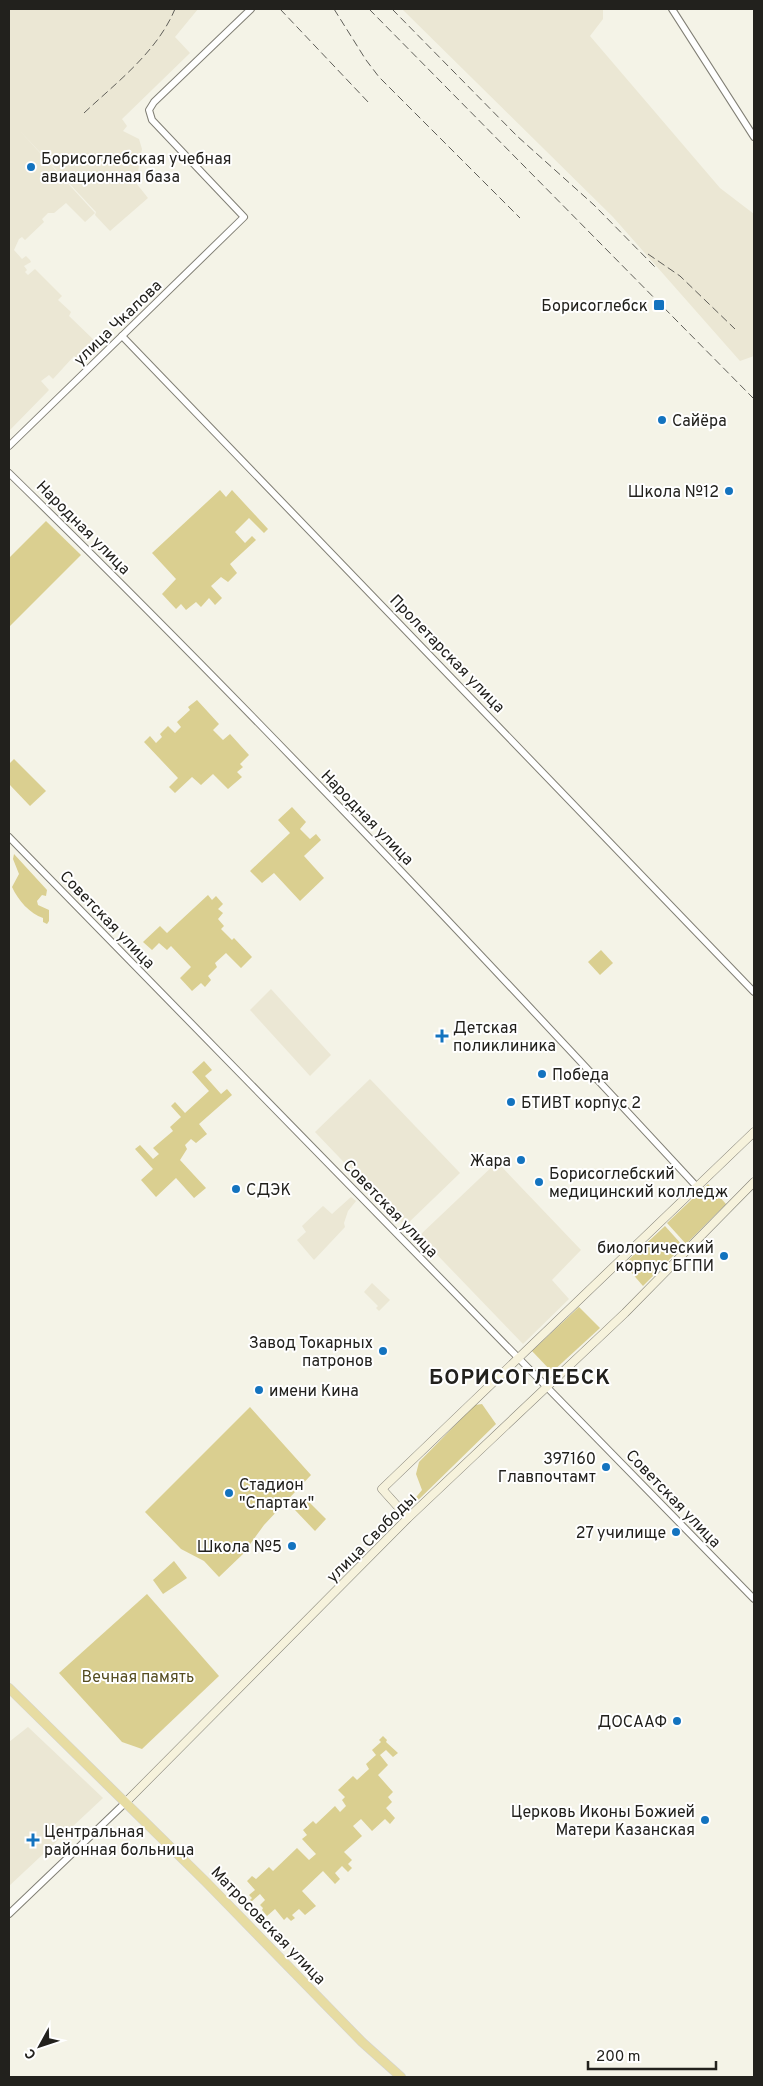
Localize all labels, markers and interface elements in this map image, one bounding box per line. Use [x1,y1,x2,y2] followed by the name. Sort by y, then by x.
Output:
[41,150,232,188] place label: Борисоглебская учебная авиационная база
[25,161,37,173] marker: Борисоглебская учебная авиационная база
[70,276,167,370] street label: улица Чкалова
[541,297,648,317] place label: Борисоглебск
[652,298,666,312] marker: Борисоглебск
[672,412,727,432] place label: Сайёра
[656,414,668,426] marker: Сайёра
[31,477,134,580] street label: Народная улица
[628,483,719,503] place label: Школа №12
[723,485,735,497] marker: Школа №12
[385,591,508,718] street label: Пролетарская улица
[316,767,417,870] street label: Народная улица
[55,867,159,974] street label: Советская улица
[453,1019,556,1057] place label: Детская поликлиника
[435,1029,449,1043] marker: Детская поликлиника
[552,1066,609,1086] place label: Победа
[536,1068,548,1080] marker: Победа
[521,1094,641,1114] place label: БТИВТ корпус 2
[505,1096,517,1108] marker: БТИВТ корпус 2
[470,1152,511,1172] place label: Жара
[515,1154,527,1166] marker: Жара
[338,1156,442,1263] street label: Советская улица
[549,1165,728,1203] place label: Борисоглебский медицинский колледж
[533,1176,545,1188] marker: Борисоглебский медицинский колледж
[246,1181,291,1201] place label: СДЭК
[230,1183,242,1195] marker: СДЭК
[597,1239,714,1277] place label: биологический корпус БГПИ
[718,1250,730,1262] marker: биологический корпус БГПИ
[249,1334,373,1372] place label: Завод Токарных патронов
[377,1345,389,1357] marker: Завод Токарных патронов
[429,1365,611,1392] district label: БОРИСОГЛЕБСК
[269,1382,359,1402] place label: имени Кина
[253,1384,265,1396] marker: имени Кина
[621,1446,725,1553] street label: Советская улица
[498,1450,596,1488] place label: 397160 Главпочтамт
[600,1461,612,1473] marker: 397160 Главпочтамт
[239,1476,314,1514] place label: Стадион "Спартак"
[223,1487,235,1499] marker: Стадион "Спартак"
[323,1489,422,1588] street label: улица Свободы
[576,1524,666,1544] place label: 27 училище
[670,1526,682,1538] marker: 27 училище
[197,1538,282,1558] place label: Школа №5
[286,1540,298,1552] marker: Школа №5
[82,1668,194,1688] park label: Вечная память
[598,1713,667,1733] place label: ДОСААФ
[671,1715,683,1727] marker: ДОСААФ
[511,1803,695,1841] place label: Церковь Иконы Божией Матери Казанская
[699,1814,711,1826] marker: Церковь Иконы Божией Матери Казанская
[44,1823,194,1861] place label: Центральная районная больница
[26,1833,40,1847] marker: Центральная районная больница
[206,1863,329,1990] street label: Матросовская улица
[15,2021,65,2071] north arrow
[588,2038,716,2070] scale bar
[22,2044,41,2062] text: С
[596,2048,641,2067] text: 200 m

